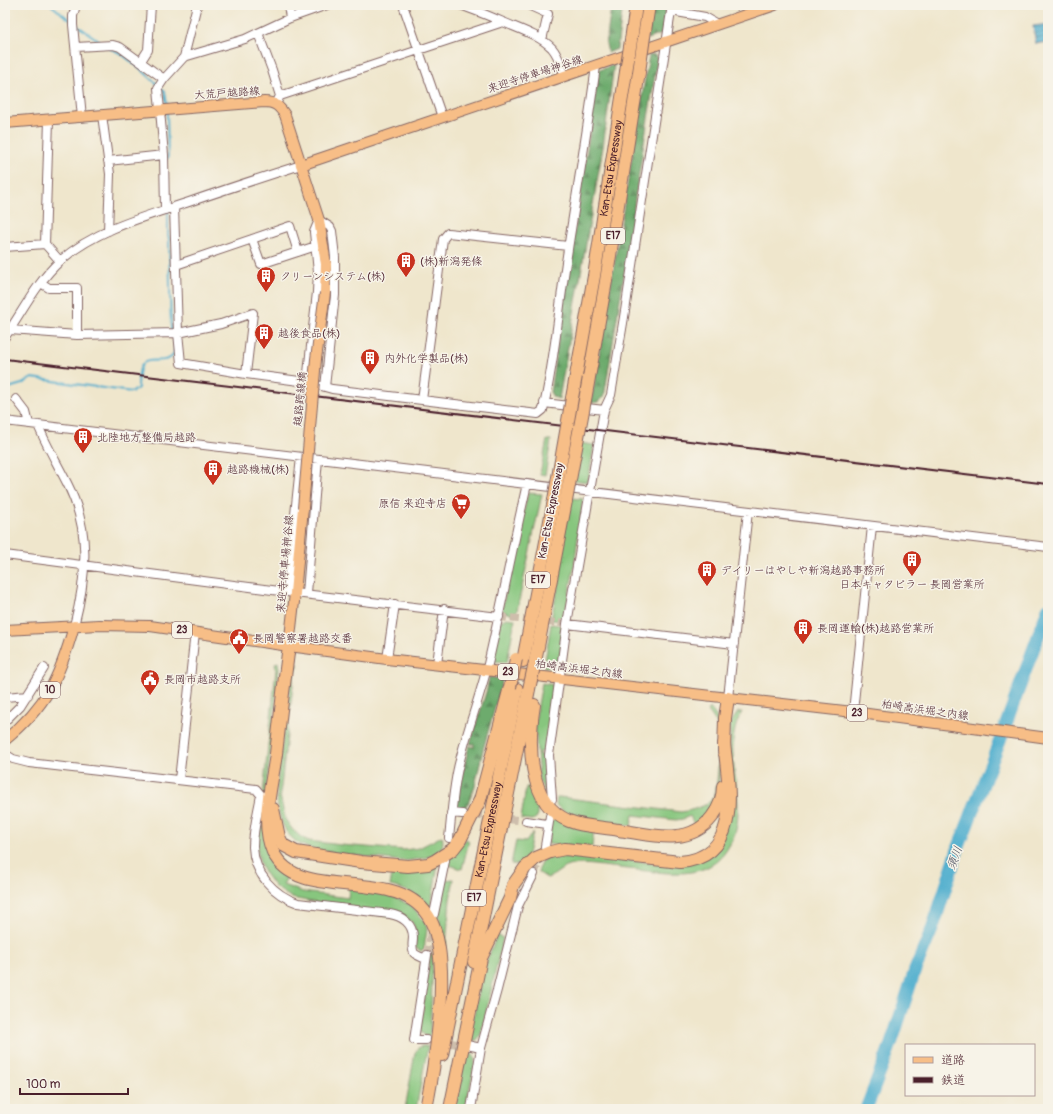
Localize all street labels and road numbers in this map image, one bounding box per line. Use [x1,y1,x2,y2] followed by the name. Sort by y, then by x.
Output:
[486,53,584,95] street label: 来迎寺停車場神谷線
[194,84,260,102] street label: 大荒戸越路線
[597,119,625,217] street label: Kan-Etsu Expressway
[601,228,625,244] road number: E17
[291,371,309,427] street label: 越路跨線橋
[535,462,567,560] street label: Kan-Etsu Expressway
[274,514,296,614] street label: 来迎寺停車場神谷線
[526,572,550,588] road number: E17
[172,622,192,638] road number: 23
[535,657,623,681] street label: 柏崎高浜堀之内線
[498,664,518,680] road number: 23
[40,682,60,698] road number: 10
[881,697,969,723] street label: 柏崎高浜堀之内線
[847,705,867,721] road number: 23
[472,780,504,879] street label: Kan-Etsu Expressway
[462,890,486,906] road number: E17

